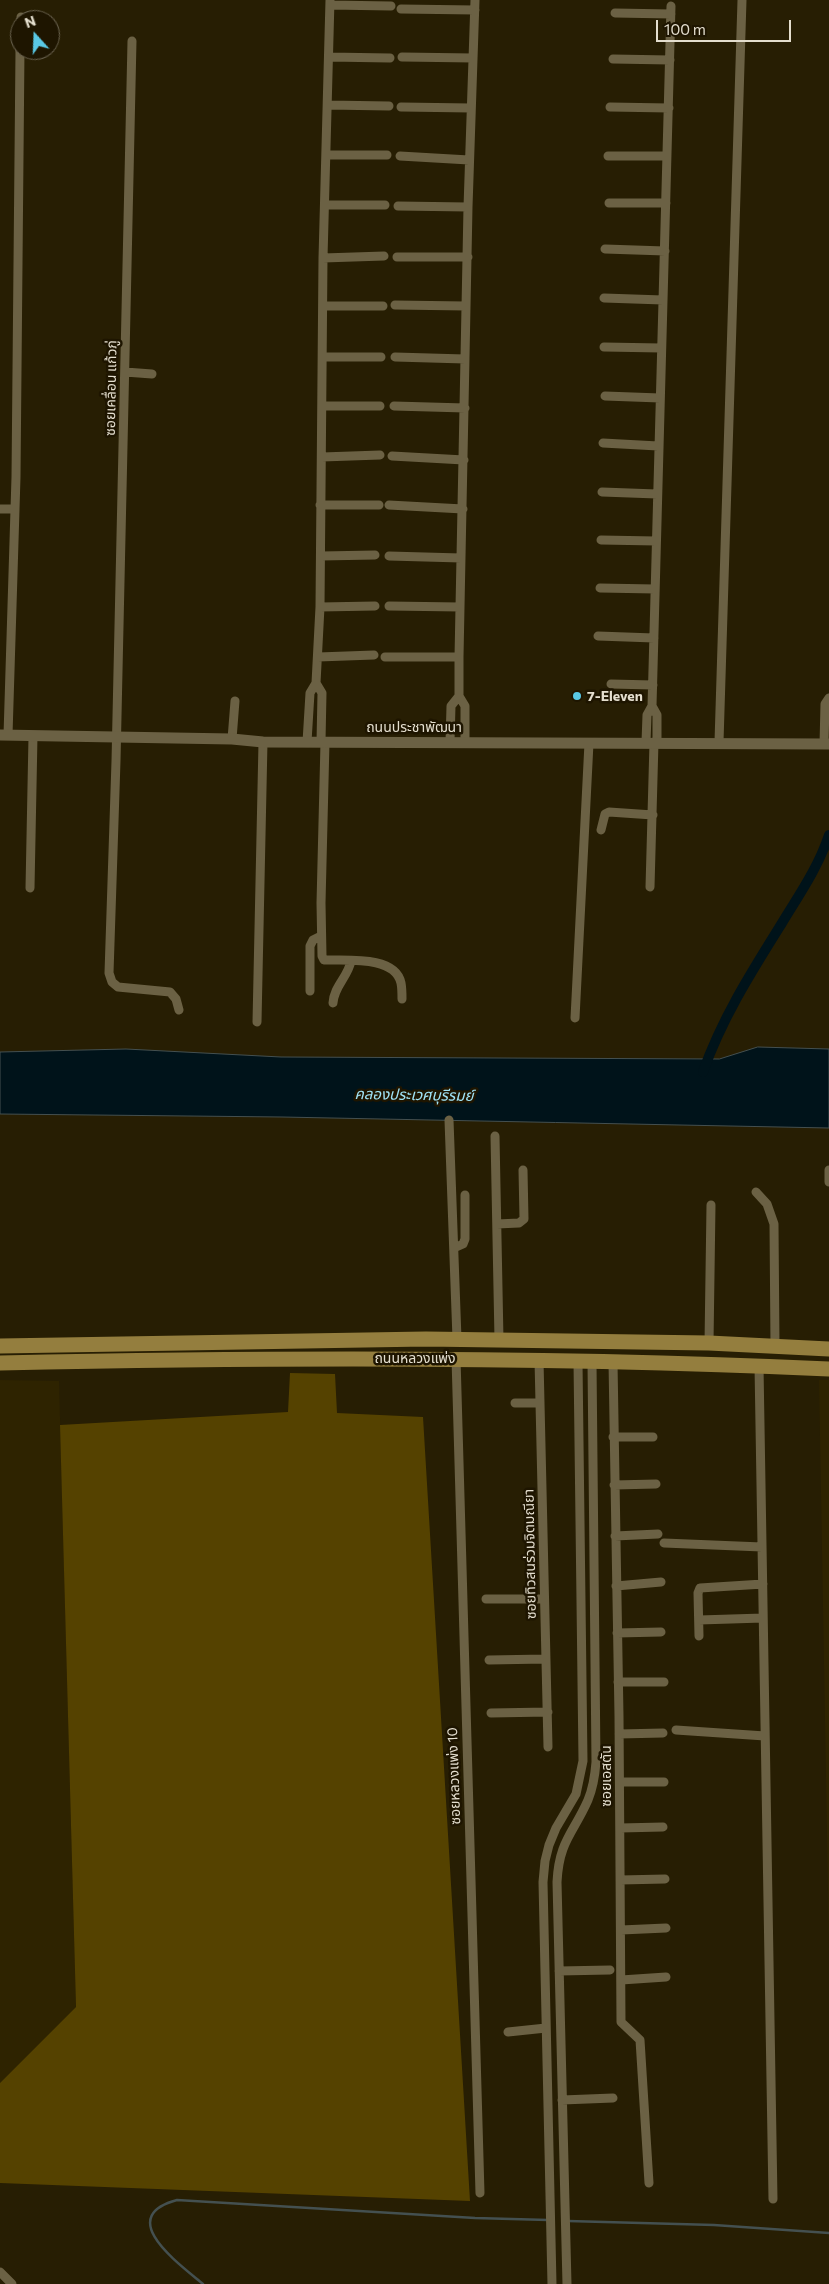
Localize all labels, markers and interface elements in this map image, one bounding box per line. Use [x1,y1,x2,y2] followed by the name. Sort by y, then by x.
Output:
[10,10,60,60] north arrow
[659,10,794,42] scale bar
[22,12,38,31] text: N
[664,20,706,38] text: 100 m
[102,340,120,436] street label: ซอยเคลื่อน แก้วภู่
[587,688,643,704] place label: 7-Eleven
[571,690,583,702] marker: 7-Eleven
[366,719,462,735] street label: ถนนประชาพัฒนา
[354,1085,474,1105] water label: คลองประเวศบุรีรมย์
[374,1350,456,1366] street label: ถนนหลวงแพ่ง
[520,1489,540,1619] street label: ซอยทิวสนร่วมจิตมณียา
[444,1727,464,1825] street label: ซอยหลวงแพ่ง 10
[598,1745,614,1807] street label: ซอยเอสตัน

